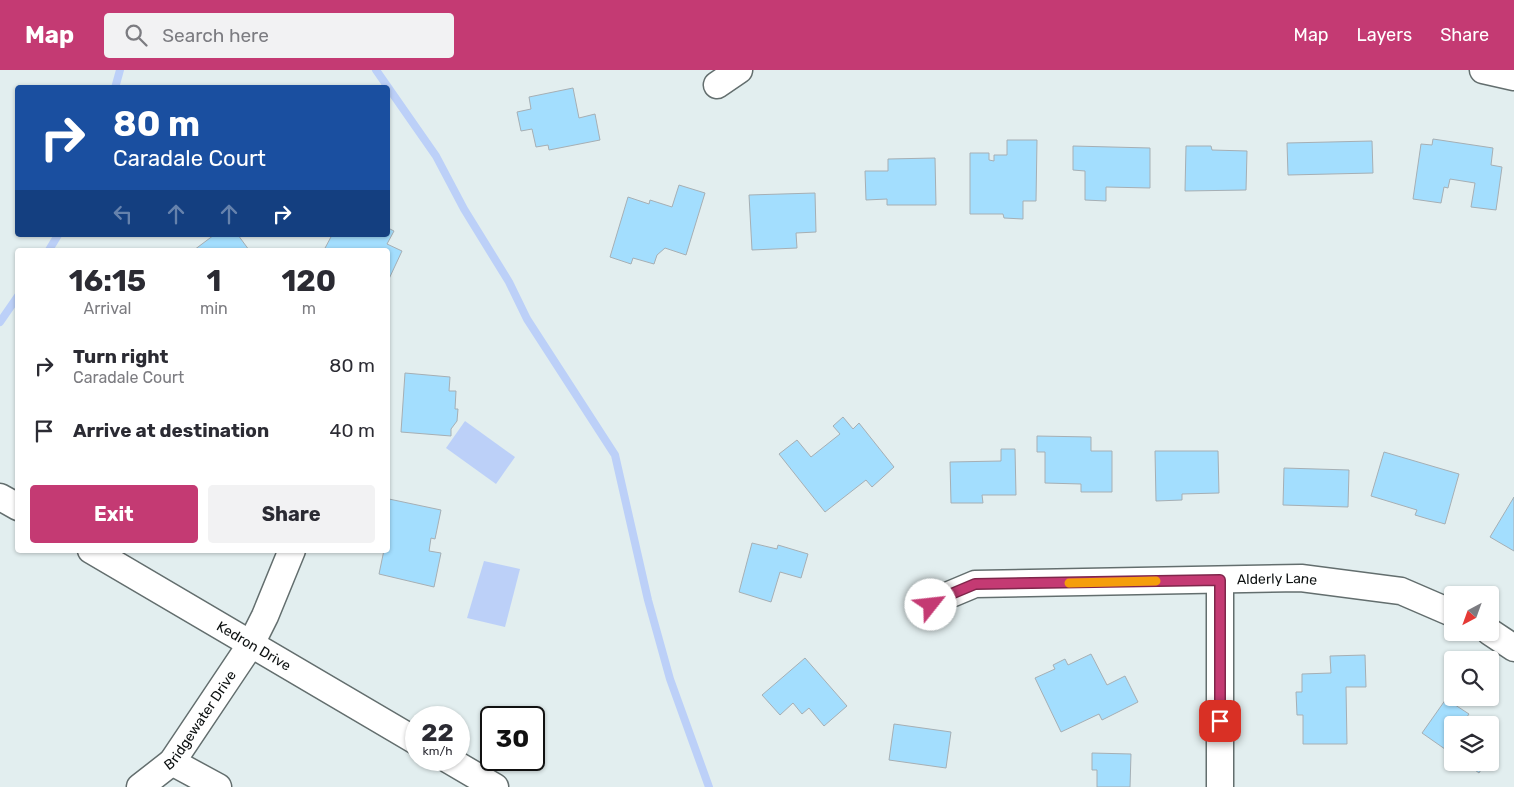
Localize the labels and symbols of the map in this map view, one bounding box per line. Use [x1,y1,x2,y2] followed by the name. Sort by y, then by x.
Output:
[1237,570,1318,589] street label: Alderly Lane
[904,578,956,630] position arrow
[1444,586,1499,641] north arrow
[214,618,294,675] street label: Kedron Drive
[161,667,240,774] street label: Bridgewater Drive
[1199,700,1241,742] pin
[480,706,545,771] speed limit sign: 30

